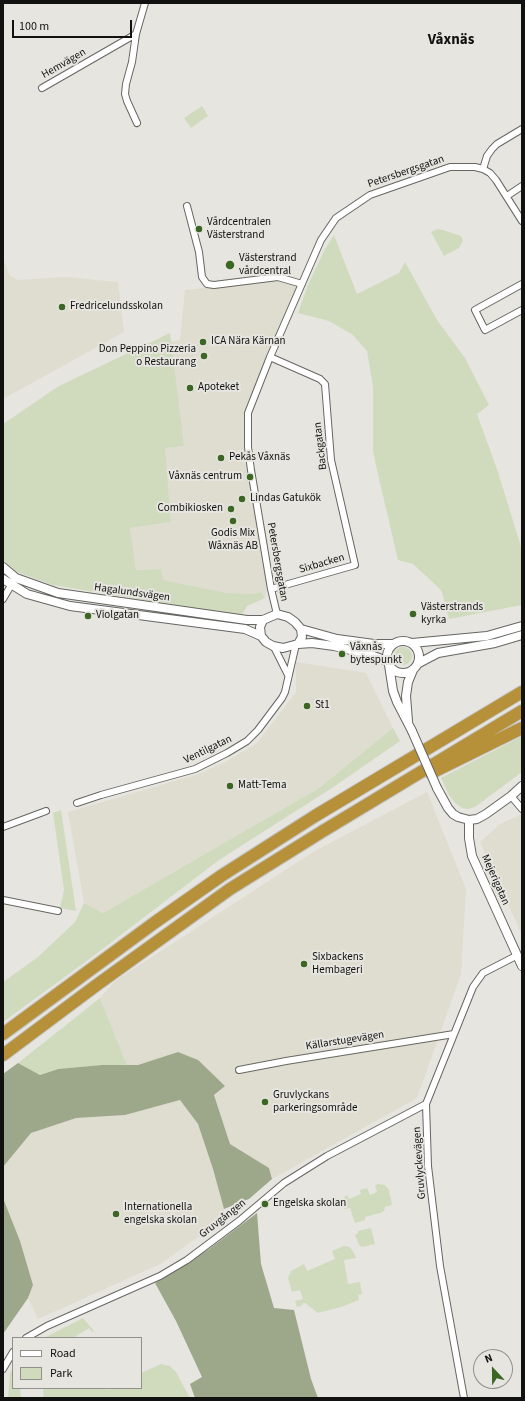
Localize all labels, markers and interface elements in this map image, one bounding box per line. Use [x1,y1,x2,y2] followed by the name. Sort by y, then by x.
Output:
[14,12,134,38] scale bar
[19,18,49,35] text: 100 m
[428,32,474,50] district label: Våxnäs
[39,46,89,82] street label: Hemvägen
[366,153,446,191] street label: Petersbergsgatan
[207,216,271,242] place label: Vårdcentralen Västerstrand
[194,224,204,234] marker: Vårdcentralen Västerstrand
[239,252,296,278] place label: Västerstrand vårdcentral
[224,259,236,271] marker: Västerstrand vårdcentral
[70,300,163,314] place label: Fredricelundsskolan
[57,302,67,312] marker: Fredricelundsskolan
[211,335,286,349] place label: ICA Nära Kärnan
[198,337,208,347] marker: ICA Nära Kärnan
[99,343,196,369] place label: Don Peppino Pizzeria o Restaurang
[199,351,209,361] marker: Don Peppino Pizzeria o Restaurang
[198,381,239,395] place label: Apoteket
[185,383,195,393] marker: Apoteket
[312,421,330,471] street label: Backgatan
[229,451,290,465] place label: Pekås Våxnäs
[216,453,226,463] marker: Pekås Våxnäs
[169,470,242,484] place label: Våxnäs centrum
[245,472,255,482] marker: Våxnäs centrum
[250,492,321,506] place label: Lindas Gatukök
[237,494,247,504] marker: Lindas Gatukök
[157,502,223,516] place label: Combikiosken
[226,504,236,514] marker: Combikiosken
[228,516,238,526] marker: Godis Mix Wåxnäs AB
[264,521,290,603] street label: Petersbergsgatan
[208,527,258,553] place label: Godis Mix Wåxnäs AB
[298,551,346,577] street label: Sixbacken
[93,581,171,605] street label: Hagalundsvägen
[421,601,483,627] place label: Västerstrands kyrka
[96,609,139,623] place label: Violgatan
[408,609,418,619] marker: Västerstrands kyrka
[83,611,93,621] marker: Violgatan
[350,641,402,667] place label: Våxnås bytespunkt
[337,649,347,659] marker: Våxnås bytespunkt
[315,699,330,713] place label: St1
[302,701,312,711] marker: St1
[182,733,234,767] street label: Ventilgatan
[238,779,287,793] place label: Matt-Tema
[225,781,235,791] marker: Matt-Tema
[478,853,512,907] street label: Mejerigatan
[312,951,363,977] place label: Sixbackens Hembageri
[299,959,309,969] marker: Sixbackens Hembageri
[305,1028,385,1054] street label: Källarstugevägen
[273,1089,357,1115] place label: Gruvlyckans parkeringsområde
[260,1097,270,1107] marker: Gruvlyckans parkeringsområde
[411,1126,429,1200] street label: Gruvlyckevägen
[197,1197,249,1241] street label: Gruvgången
[273,1197,346,1211] place label: Engelska skolan
[260,1199,270,1209] marker: Engelska skolan
[124,1201,197,1227] place label: Internationella engelska skolan
[111,1209,121,1219] marker: Internationella engelska skolan
[12,1337,142,1389] legend
[50,1345,76,1362] text: Road
[473,1349,513,1389] north arrow
[482,1350,495,1367] text: N
[50,1365,72,1382] text: Park

